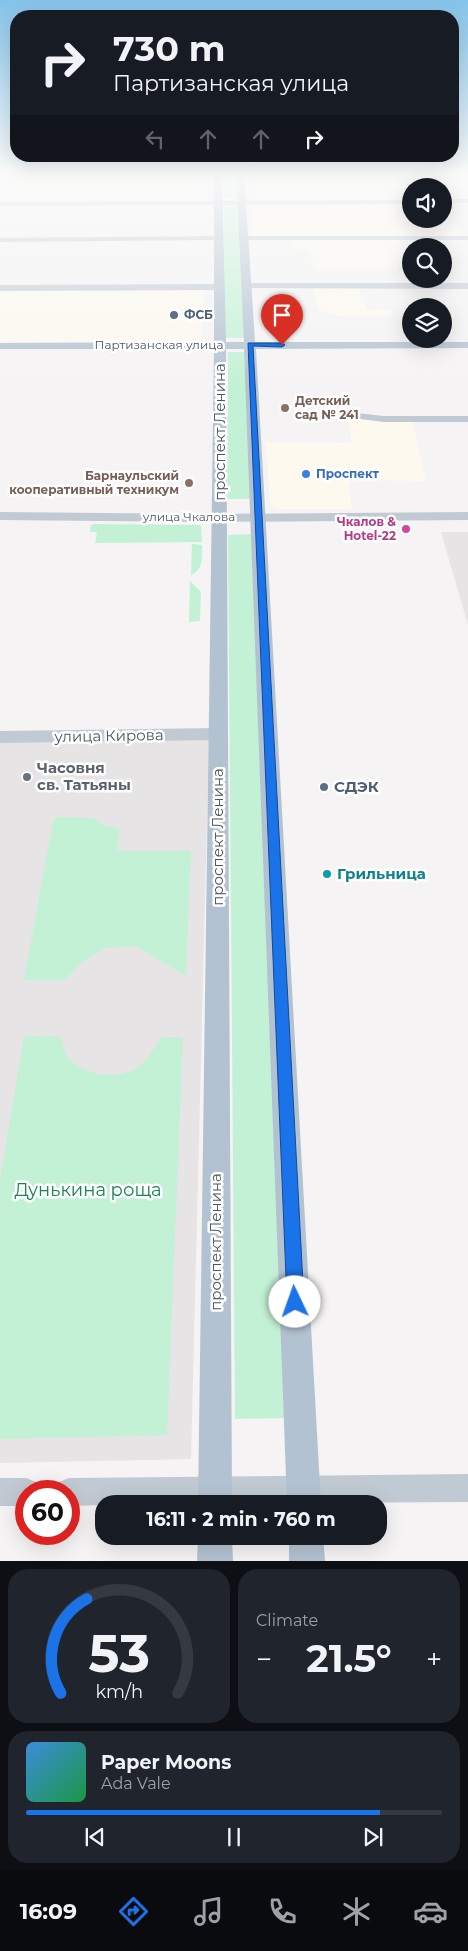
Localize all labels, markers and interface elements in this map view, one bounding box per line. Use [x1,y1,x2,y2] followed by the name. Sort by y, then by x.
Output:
[113,27,226,70] text: 730 m
[30,30,95,95] icon: right
[113,70,349,97] text: Партизанская улица
[141,125,169,153] icon: left
[194,125,222,153] icon: ahead
[247,125,275,153] icon: ahead
[300,125,328,153] icon: right
[402,178,452,348] map controls
[402,178,452,228] button: sound
[402,238,452,288] button: search
[261,294,303,345] pin
[402,298,452,348] button: layers
[268,301,296,329] icon: arrive
[184,307,213,322] place label: ФСБ
[168,309,180,321] marker: ФСБ
[95,337,223,352] street label: Партизанская улица
[210,363,229,501] street label: проспект Ленина
[295,393,359,422] place label: Детский сад № 241
[279,402,291,414] marker: Детский сад № 241
[316,466,380,481] place label: Проспект
[9,468,179,497] place label: Барнаульский кооперативный техникум
[300,468,312,480] marker: Проспект
[183,477,195,489] marker: Барнаульский кооперативный техникум
[142,509,235,524] street label: улица Чкалова
[337,514,396,543] place label: Чкалов & Hotel-22
[400,523,412,535] marker: Чкалов & Hotel-22
[53,725,164,746] street label: улица Кирова
[37,758,131,794] place label: Часовня св. Татьяны
[208,768,227,906] street label: проспект Ленина
[21,771,33,783] marker: Часовня св. Татьяны
[334,777,379,796] place label: СДЭК
[318,781,330,793] marker: СДЭК
[337,864,426,883] place label: Грильница
[321,868,333,880] marker: Грильница
[206,1173,225,1311] street label: проспект Ленина
[14,1179,162,1201] park label: Дунькина роща
[268,1275,320,1327] position arrow
[15,1480,80,1545] speed limit sign: 60
[146,1508,336,1531] text: 16:11 · 2 min · 760 m
[256,1611,318,1630] text: Climate
[88,1622,150,1685] text: 53
[306,1635,392,1682] text: 21.5°
[256,1642,272,1676] text: −
[426,1642,442,1676] text: +
[95,1681,143,1702] text: km/h
[101,1751,231,1774] text: Paper Moons
[101,1774,171,1793] text: Ada Vale
[81,1823,109,1851] icon: previous
[220,1823,248,1851] icon: pause
[359,1823,387,1851] icon: next
[116,1894,151,1929] icon: directions
[191,1894,226,1929] icon: music
[265,1894,300,1929] icon: phone
[339,1894,374,1929] icon: climate
[413,1894,448,1929] icon: car
[20,1898,77,1925] text: 16:09

